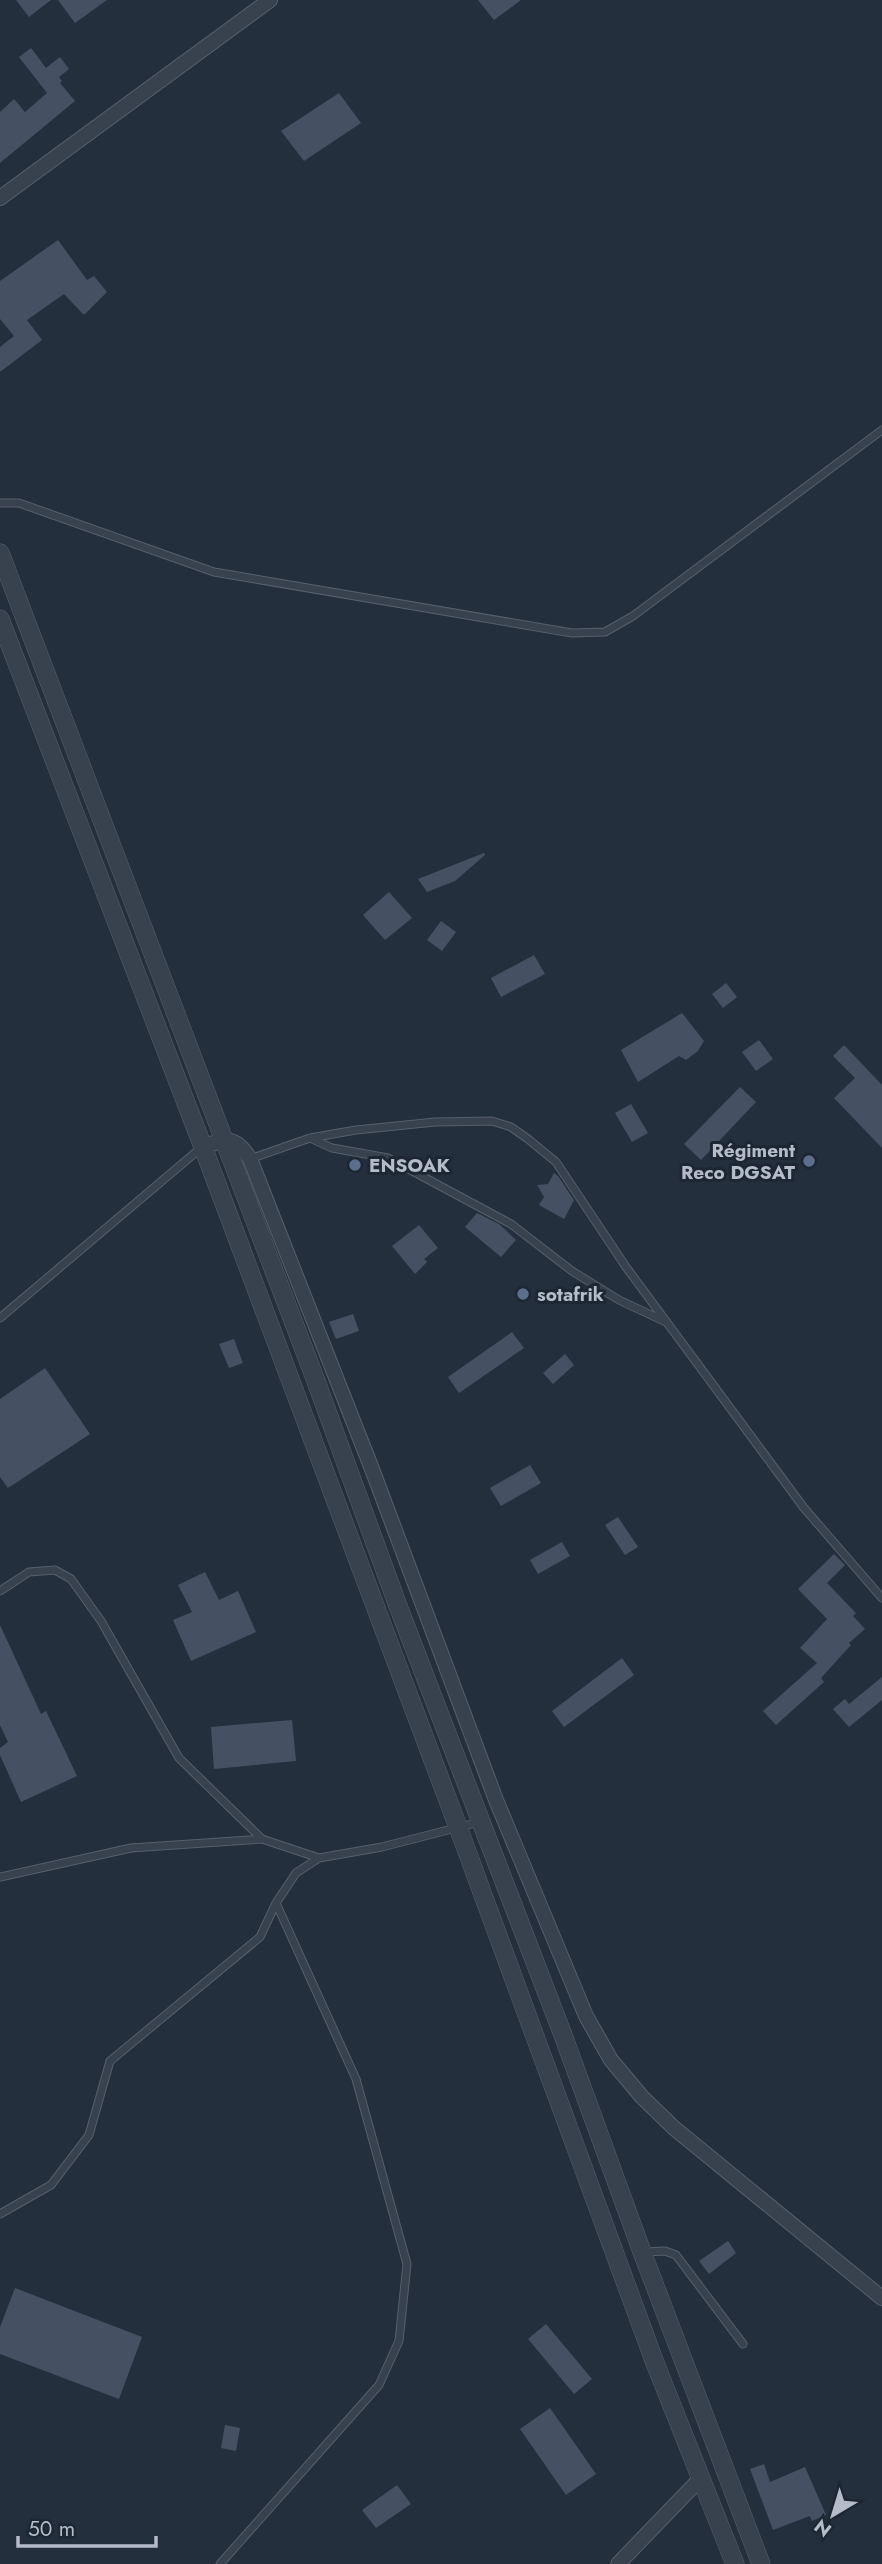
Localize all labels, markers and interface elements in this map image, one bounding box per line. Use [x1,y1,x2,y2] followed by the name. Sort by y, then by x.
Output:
[681,1137,795,1186] place label: Régiment Reco DGSAT
[369,1152,450,1179] place label: ENSOAK
[801,1153,817,1169] marker: Régiment Reco DGSAT
[347,1157,363,1173] marker: ENSOAK
[537,1281,604,1308] place label: sotafrik
[515,1286,531,1302] marker: sotafrik
[798,2480,868,2550] north arrow
[18,2504,156,2548] scale bar
[809,2513,837,2543] text: N
[28,2514,75,2544] text: 50 m

